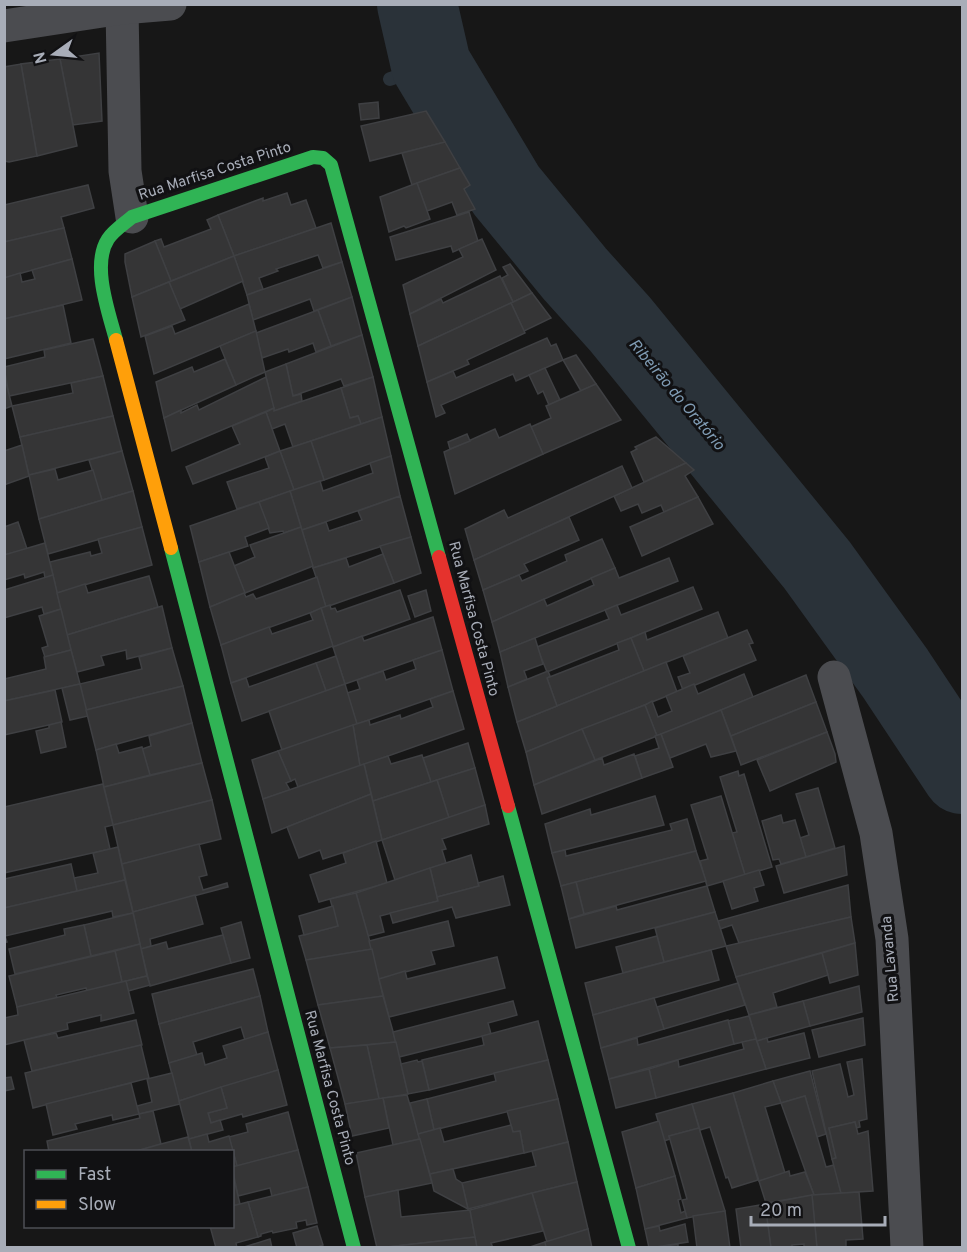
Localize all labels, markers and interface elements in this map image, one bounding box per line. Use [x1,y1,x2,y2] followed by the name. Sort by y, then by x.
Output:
[24,24,84,84] north arrow
[30,49,53,66] text: N
[136,138,294,206] street label: Rua Marfisa Costa Pinto
[624,335,729,455] water label: Ribeirão do Oratório
[443,539,503,699] street label: Rua Marfisa Costa Pinto
[878,915,904,1003] street label: Rua Lavanda
[299,1008,359,1168] street label: Rua Marfisa Costa Pinto
[24,1150,234,1228] legend
[78,1164,111,1187] text: Fast
[751,1189,884,1227] scale bar
[78,1194,116,1217] text: Slow
[760,1200,802,1223] text: 20 m

